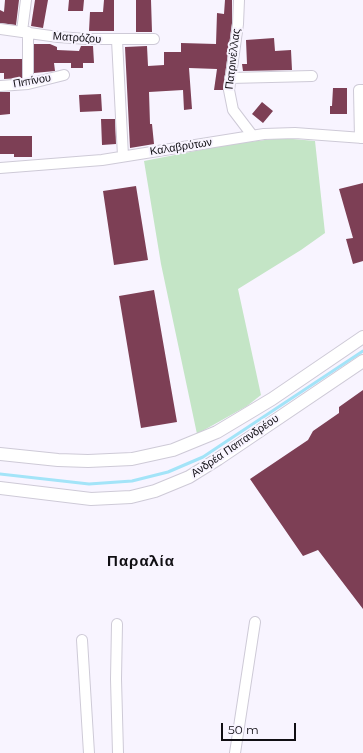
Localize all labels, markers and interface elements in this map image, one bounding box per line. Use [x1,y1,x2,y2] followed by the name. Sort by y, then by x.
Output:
[223,28,243,90] street label: Πατρινέλλας
[52,30,102,46] street label: Ματρόζου
[12,71,52,91] street label: Πιπίνου
[149,136,213,158] street label: Καλαβρύτων
[189,412,281,480] street label: Ανδρέα Παπανδρέου
[107,553,175,571] district label: Παραλία
[223,715,298,741] scale bar
[228,722,259,737] text: 50 m

